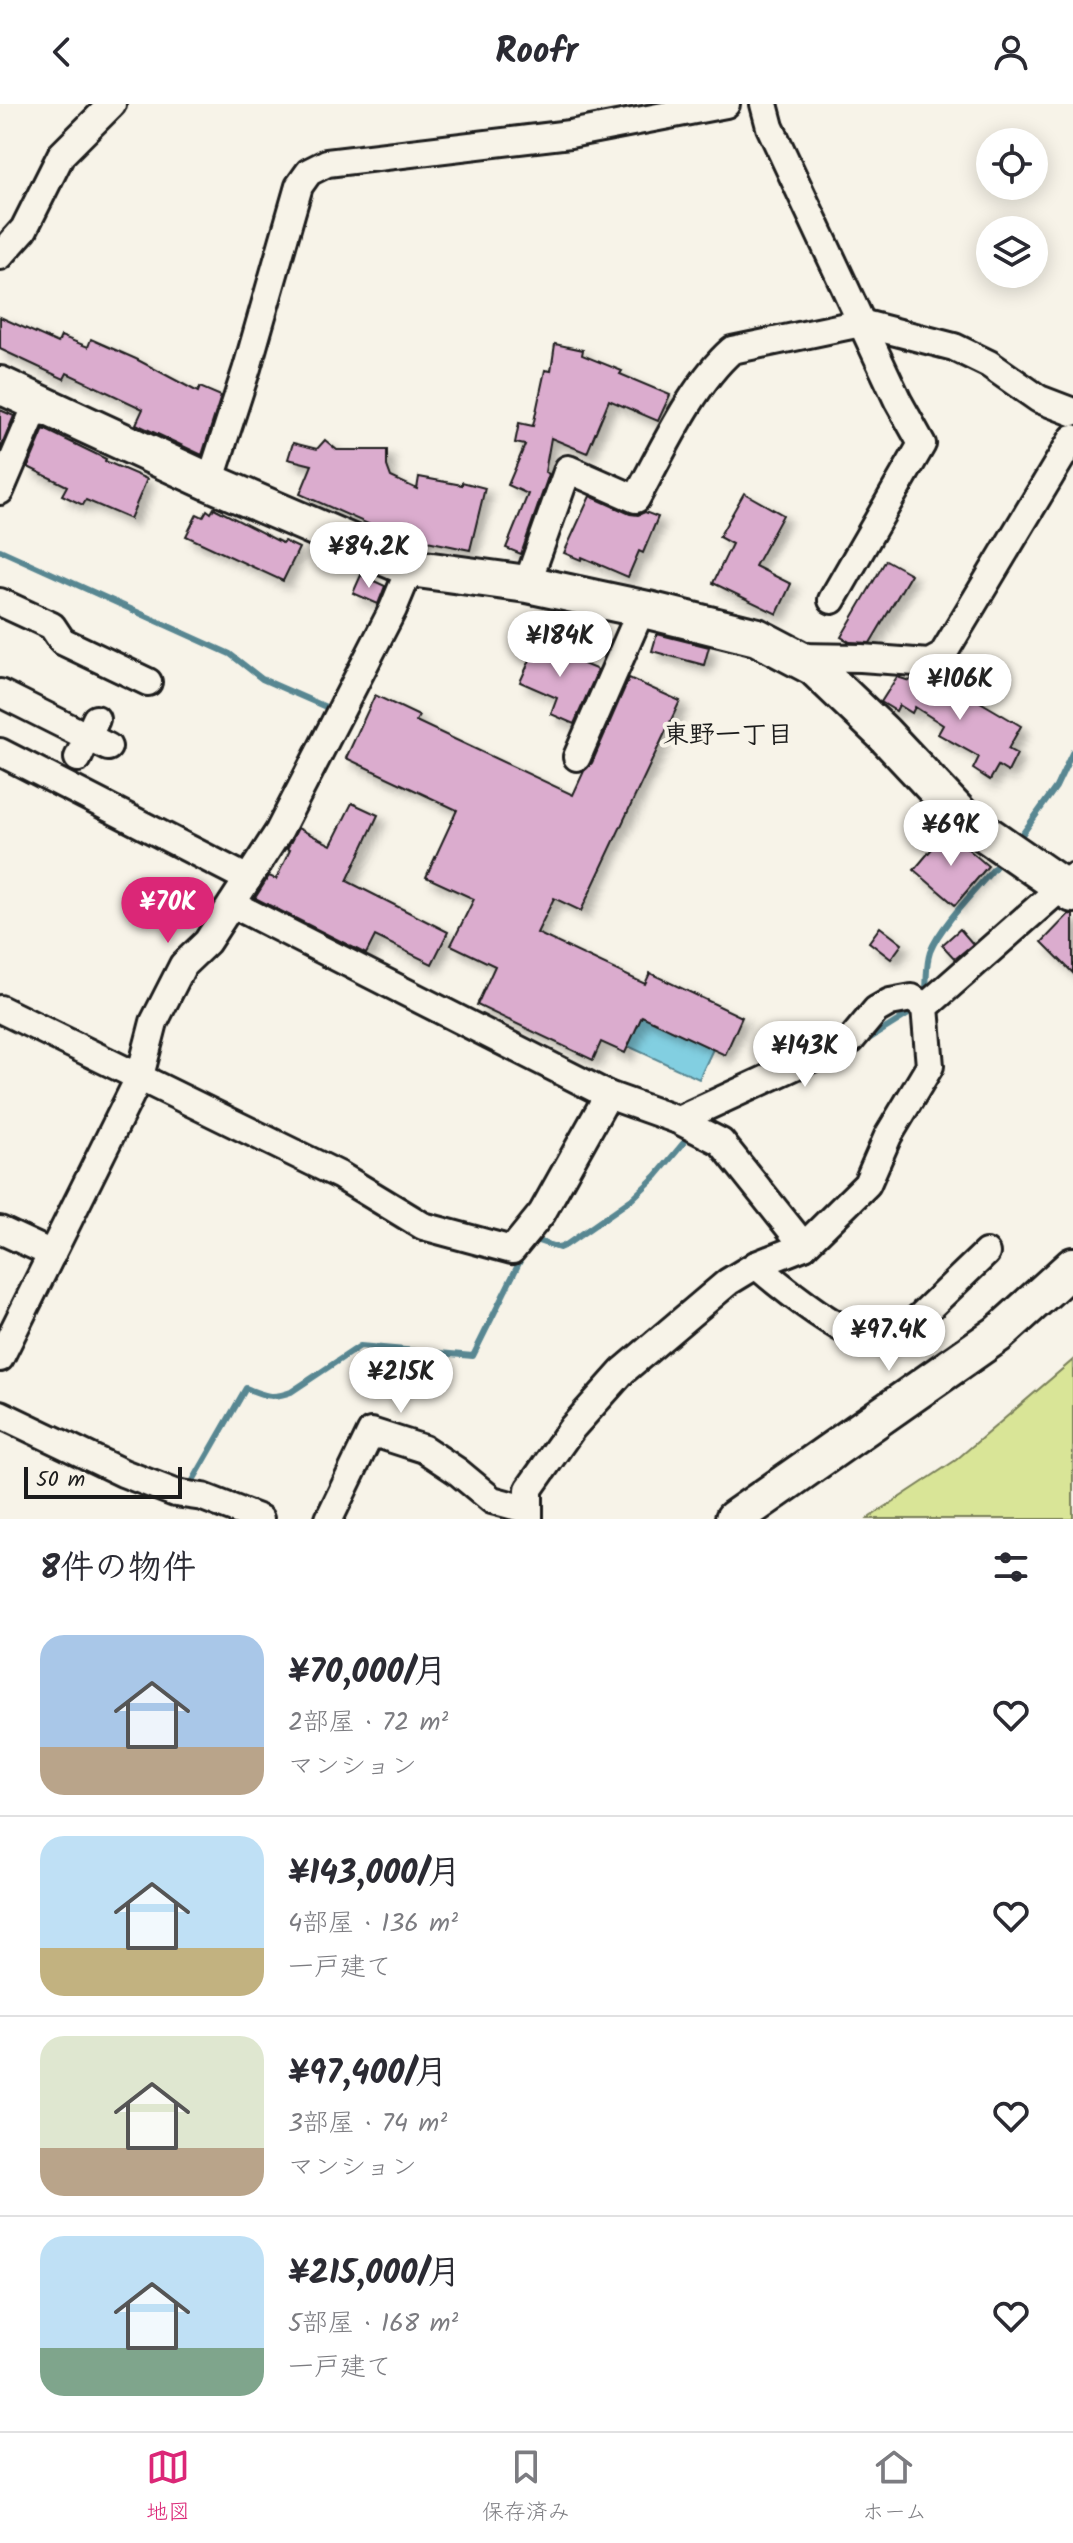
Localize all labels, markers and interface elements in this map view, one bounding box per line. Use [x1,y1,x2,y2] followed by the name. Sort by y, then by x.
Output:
[495,24,578,81] text: Roofr
[40,30,84,74] icon: back
[989,30,1033,74] icon: person
[976,128,1048,288] map controls
[976,128,1048,200] button: locate
[976,216,1048,288] button: layers
[304,522,434,590] pin: ¥84.2K
[328,527,410,569] text: ¥84.2K
[504,611,616,679] pin: ¥184K
[525,616,595,658] text: ¥184K
[904,654,1016,722] pin: ¥106K
[927,659,993,701] text: ¥106K
[663,715,793,757] district label: 東野一丁目
[904,800,998,868] pin: ¥69K
[922,805,980,847] text: ¥69K
[121,877,215,945] pin: ¥70K
[139,882,197,924] text: ¥70K
[749,1021,861,1089] pin: ¥143K
[771,1026,839,1068] text: ¥143K
[824,1305,954,1373] pin: ¥97.4K
[850,1310,928,1352] text: ¥97.4K
[345,1347,457,1415] pin: ¥215K
[367,1352,435,1394] text: ¥215K
[24,1463,182,1499] scale bar
[36,1463,85,1498] text: 50 m
[40,1542,196,1596] text: 8件の物件
[989,1545,1033,1589] icon: filters
[288,1646,447,1700] text: ¥70,000/月
[104,1667,200,1763] icon: home
[989,1693,1033,1737] icon: heart
[288,1702,448,1744] text: 2部屋 · 72 m²
[288,1746,417,1788] text: マンション
[288,1847,461,1901] text: ¥143,000/月
[104,1868,200,1964] icon: home
[989,1894,1033,1938] icon: heart
[288,1903,458,1945] text: 4部屋 · 136 m²
[288,1947,392,1989] text: 一戸建て
[288,2047,448,2101] text: ¥97,400/月
[104,2068,200,2164] icon: home
[989,2094,1033,2138] icon: heart
[288,2103,447,2145] text: 3部屋 · 74 m²
[288,2147,417,2189] text: マンション
[288,2247,461,2301] text: ¥215,000/月
[104,2268,200,2364] icon: home
[989,2294,1033,2338] icon: heart
[288,2303,458,2345] text: 5部屋 · 168 m²
[288,2347,392,2389] text: 一戸建て
[146,2445,190,2531] tab: 地図
[482,2445,570,2531] tab: 保存済み
[862,2445,927,2531] tab: ホーム

